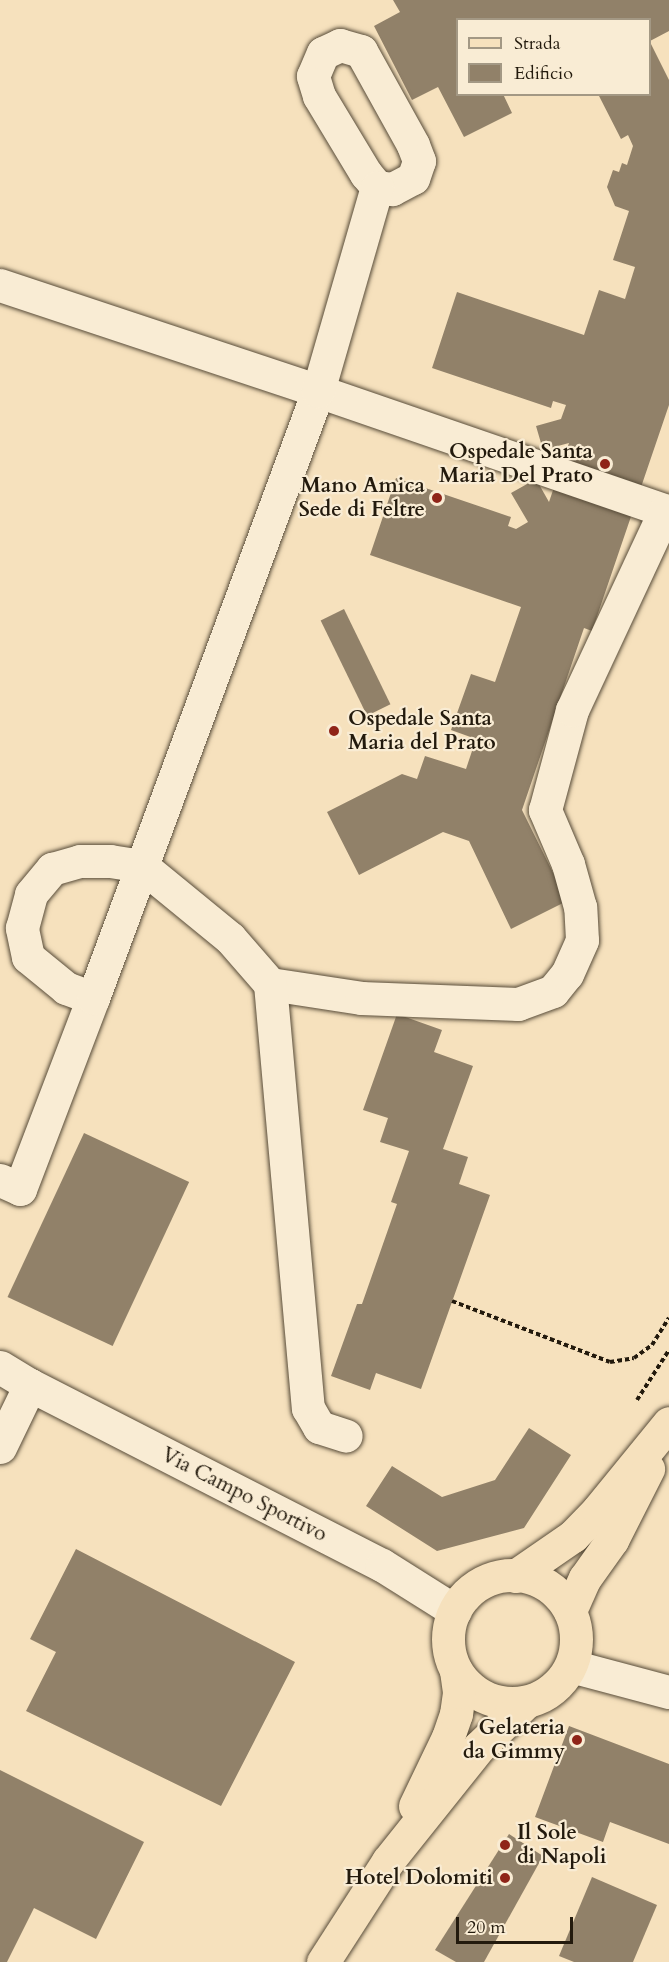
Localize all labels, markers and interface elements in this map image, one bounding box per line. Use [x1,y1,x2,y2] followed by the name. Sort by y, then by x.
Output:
[456,18,651,96] legend
[514,31,560,56] text: Strada
[514,61,573,86] text: Edificio
[439,439,593,489] place label: Ospedale Santa Maria Del Prato
[598,457,612,471] marker: Ospedale Santa Maria Del Prato
[299,473,425,523] place label: Mano Amica Sede di Feltre
[430,491,444,505] marker: Mano Amica Sede di Feltre
[348,706,496,756] place label: Ospedale Santa Maria del Prato
[325,722,343,740] marker: Ospedale Santa Maria del Prato
[157,1442,331,1548] street label: Via Campo Sportivo
[463,1715,565,1765] place label: Gelateria da Gimmy
[570,1733,584,1747] marker: Gelateria da Gimmy
[517,1820,606,1870] place label: Il Sole di Napoli
[498,1838,512,1852] marker: Il Sole di Napoli
[345,1865,493,1891] place label: Hotel Dolomiti
[498,1871,512,1885] marker: Hotel Dolomiti
[459,1905,576,1943] scale bar
[467,1915,506,1940] text: 20 m

